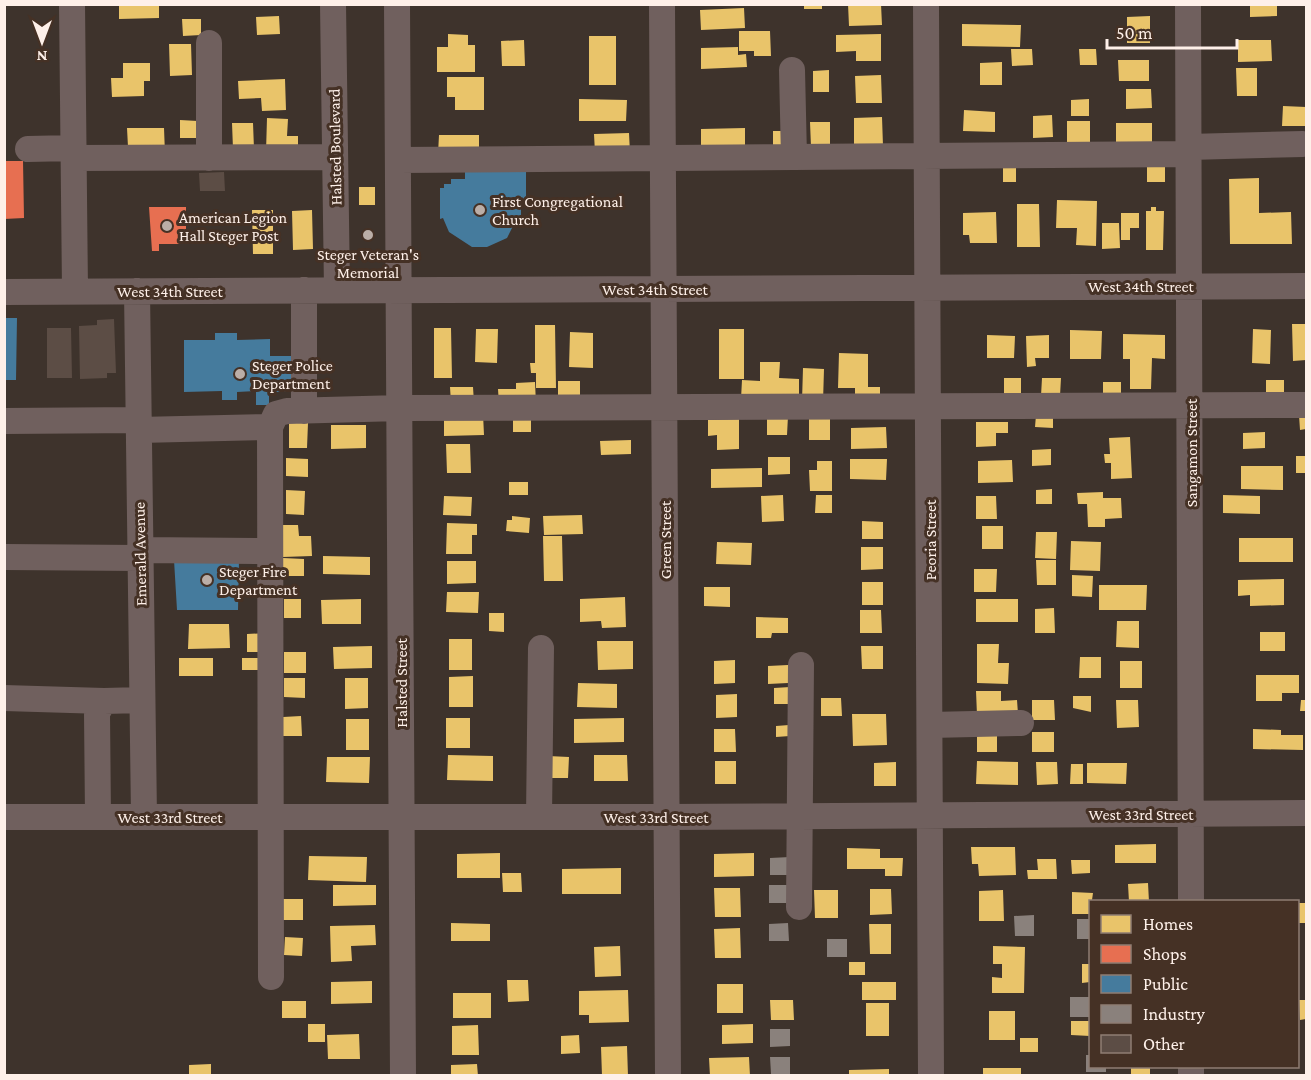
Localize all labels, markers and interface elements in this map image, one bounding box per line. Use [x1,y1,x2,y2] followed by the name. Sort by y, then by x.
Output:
[12,12,72,72] north arrow
[1107,12,1238,50] scale bar
[1116,23,1153,43] text: 50 m
[36,48,47,65] text: N
[325,88,345,206] street label: Halsted Boulevard
[492,193,623,228] place label: First Congregational Church
[473,203,487,217] marker: First Congregational Church
[179,209,287,245] place label: American Legion Hall Steger Post
[160,219,174,233] marker: American Legion Hall Steger Post
[361,228,375,242] marker: Steger Veteran's Memorial
[317,246,419,281] place label: Steger Veteran's Memorial
[1088,278,1195,295] street label: West 34th Street
[602,281,709,298] street label: West 34th Street
[117,283,224,300] street label: West 34th Street
[252,357,333,393] place label: Steger Police Department
[233,367,247,381] marker: Steger Police Department
[1183,398,1201,507] street label: Sangamon Street
[922,499,939,580] street label: Peoria Street
[657,500,674,579] street label: Green Street
[131,502,149,606] street label: Emerald Avenue
[219,563,298,599] place label: Steger Fire Department
[200,573,214,587] marker: Steger Fire Department
[393,638,410,728] street label: Halsted Street
[1089,806,1194,823] street label: West 33rd Street
[118,809,223,826] street label: West 33rd Street
[604,809,709,826] street label: West 33rd Street
[1089,900,1299,1068] legend
[1143,914,1193,934] text: Homes
[1143,944,1187,964] text: Shops
[1143,974,1188,994] text: Public
[1143,1004,1206,1024] text: Industry
[1143,1034,1186,1054] text: Other

